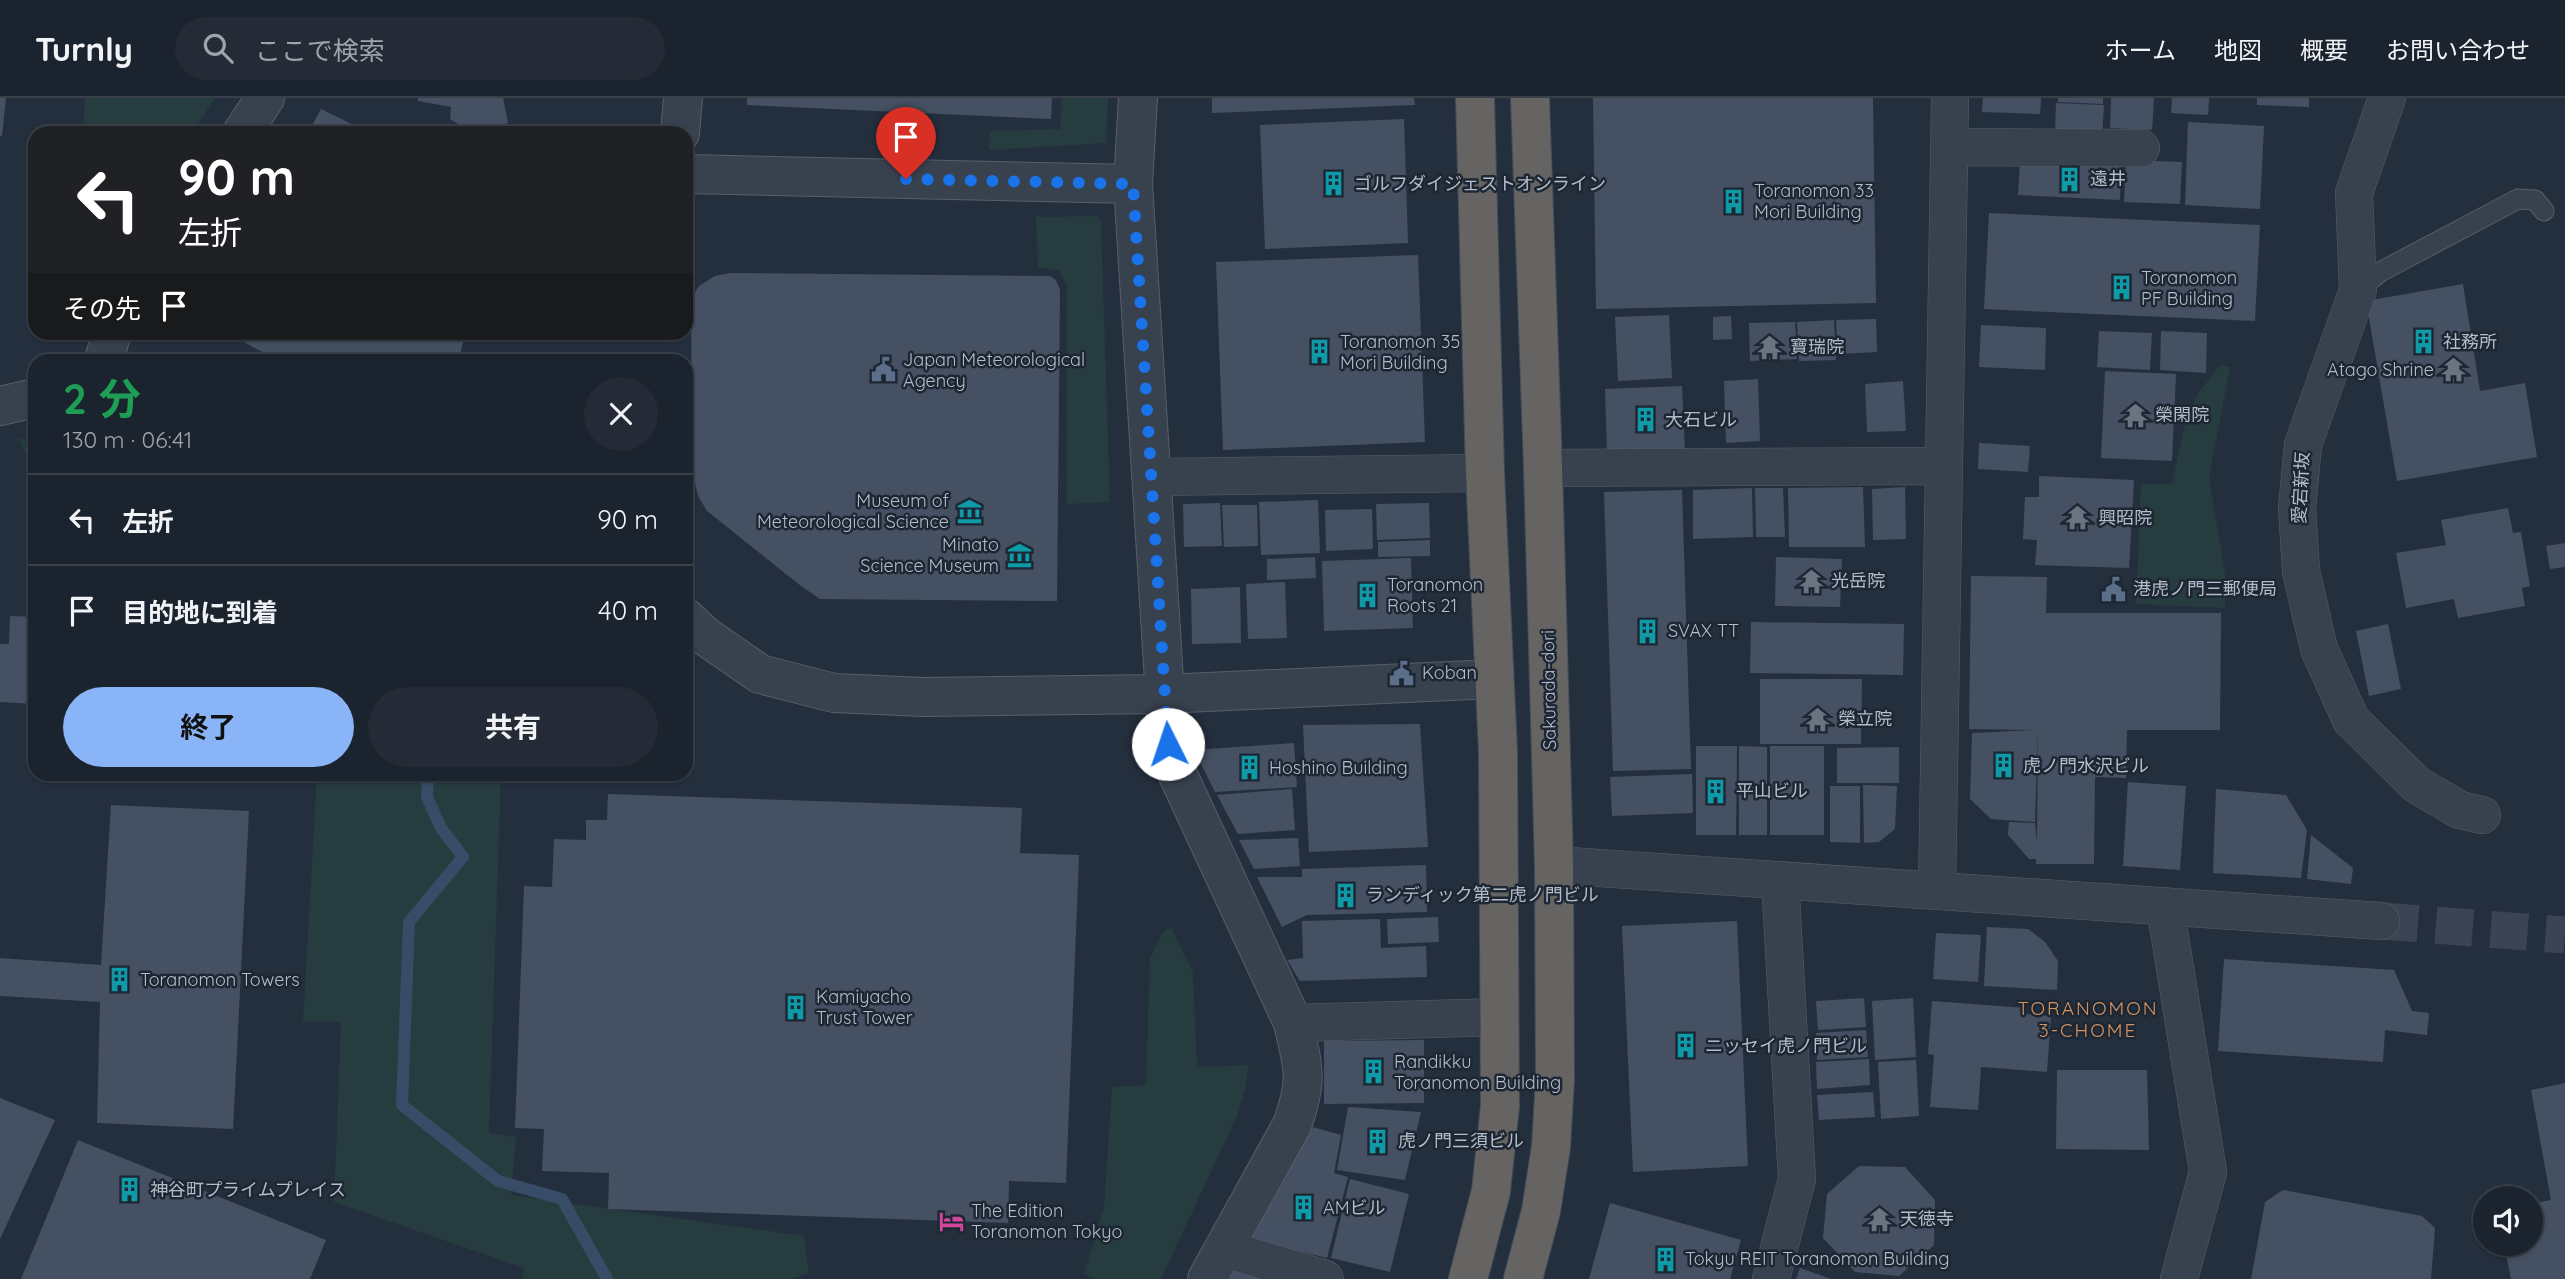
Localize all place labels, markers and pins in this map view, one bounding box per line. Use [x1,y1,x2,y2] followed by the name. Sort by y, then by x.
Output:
[876,107,936,179] pin
[2056,165,2084,193] building icon: 遠井
[2090,167,2126,190] place label: 遠井
[1320,170,1348,198] building icon: ゴルフダイジェストオンライン
[1354,172,1606,195] place label: ゴルフダイジェストオンライン
[1754,179,1874,223] place label: Toranomon 33 Mori Building
[1720,187,1748,215] building icon: Toranomon 33 Mori Building
[2141,266,2237,310] place label: Toranomon PF Building
[2107,274,2135,302] building icon: Toranomon PF Building
[2409,328,2437,356] building icon: 社務所
[1340,330,1460,374] place label: Toranomon 35 Mori Building
[2443,330,2497,353] place label: 社務所
[1756,333,1784,361] temple icon: 寶瑞院
[1790,335,1844,358] place label: 寶瑞院
[1306,338,1334,366] building icon: Toranomon 35 Mori Building
[903,348,1085,392] place label: Japan Meteorological Agency
[869,356,897,384] public building icon: Japan Meteorological Agency
[2440,356,2468,384] temple icon: Atago Shrine
[2327,358,2434,381] place label: Atago Shrine
[2121,401,2149,429] temple icon: 榮閑院
[2155,403,2209,426] place label: 榮閑院
[1631,406,1659,434] building icon: 大石ビル
[1665,408,1737,431] place label: 大石ビル
[757,489,950,533] place label: Museum of Meteorological Science
[955,497,983,525] museum icon: Museum of Meteorological Science
[2064,504,2092,532] temple icon: 興昭院
[2098,506,2152,529] place label: 興昭院
[860,533,999,577] place label: Minato Science Museum
[1005,541,1033,569] museum icon: Minato Science Museum
[1797,567,1825,595] temple icon: 光岳院
[1831,569,1885,592] place label: 光岳院
[1387,573,1483,617] place label: Toranomon Roots 21
[2099,575,2127,603] public building icon: 港虎ノ門三郵便局
[2133,577,2277,600] place label: 港虎ノ門三郵便局
[1353,581,1381,609] building icon: Toranomon Roots 21
[1634,617,1662,645] building icon: SVAX TT
[1668,619,1739,642] place label: SVAX TT
[1388,659,1416,687] public building icon: Koban
[1422,661,1477,684] place label: Koban
[1804,705,1832,733] temple icon: 榮立院
[1838,707,1892,730] place label: 榮立院
[1989,752,2017,780] building icon: 虎ノ門水沢ビル
[1235,754,1263,782] building icon: Hoshino Building
[2023,754,2149,777] place label: 虎ノ門水沢ビル
[1269,756,1408,779] place label: Hoshino Building
[1702,777,1730,805] building icon: 平山ビル
[1736,779,1808,802] place label: 平山ビル
[1332,881,1360,909] building icon: ランディック第二虎ノ門ビル
[1366,883,1599,906] place label: ランディック第二虎ノ門ビル
[106,966,134,994] building icon: Toranomon Towers
[140,968,300,991] place label: Toranomon Towers
[816,985,913,1029] place label: Kamiyacho Trust Tower
[782,993,810,1021] building icon: Kamiyacho Trust Tower
[1671,1032,1699,1060] building icon: ニッセイ虎ノ門ビル
[1705,1034,1867,1057] place label: ニッセイ虎ノ門ビル
[1394,1050,1561,1094] place label: Randikku Toranomon Building
[1360,1058,1388,1086] building icon: Randikku Toranomon Building
[1364,1127,1392,1155] building icon: 虎ノ門三須ビル
[1398,1129,1524,1152] place label: 虎ノ門三須ビル
[116,1176,144,1204] building icon: 神谷町プライムプレイス
[150,1178,346,1201] place label: 神谷町プライムプレイス
[1289,1194,1317,1222] building icon: AMビル
[1323,1196,1386,1219] place label: AMビル
[971,1199,1122,1243] place label: The Edition Toranomon Tokyo
[1866,1205,1894,1233] temple icon: 天徳寺
[937,1207,965,1235] hotel icon: The Edition Toranomon Tokyo
[1900,1207,1954,1230] place label: 天徳寺
[1651,1245,1679,1273] building icon: Tokyu REIT Toranomon Building
[1685,1247,1949,1270] place label: Tokyu REIT Toranomon Building

